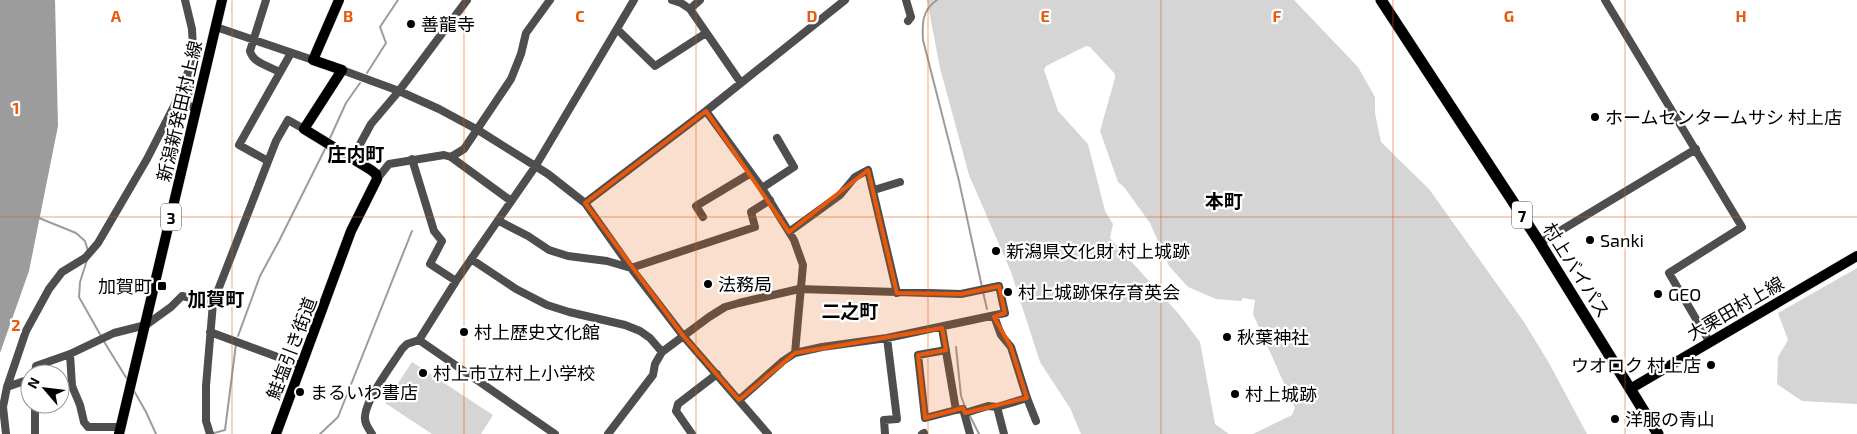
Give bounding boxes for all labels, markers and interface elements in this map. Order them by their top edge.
text: A [111,6,122,25]
text: B [343,6,353,25]
text: C [575,6,585,25]
text: D [807,6,818,25]
text: E [1040,6,1050,25]
text: F [1273,6,1282,25]
text: G [1504,6,1514,25]
text: H [1735,6,1747,25]
place label: 善龍寺 [421,13,475,35]
marker: 善龍寺 [405,18,417,30]
street label: 新潟新発田村上線 [152,38,206,184]
text: 1 [13,98,19,117]
place label: ホームセンタームサシ 村上店 [1605,106,1842,128]
marker: ホームセンタームサシ 村上店 [1589,111,1601,123]
district label: 庄内町 [327,142,385,165]
district label: 本町 [1205,189,1243,212]
road number: 7 [1512,202,1532,228]
road number: 3 [161,203,181,230]
street label: 村上バイパス [1539,219,1615,321]
place label: Sanki [1600,229,1644,251]
marker: Sanki [1584,234,1596,246]
place label: 新潟県文化財 村上城跡 [1006,240,1190,262]
marker: 新潟県文化財 村上城跡 [990,245,1002,257]
street label: 大栗田村上線 [1683,271,1787,345]
place label: 法務局 [718,273,772,295]
place label: 加賀町 [98,275,152,297]
marker: 法務局 [702,278,714,290]
marker: 加賀町 [156,280,168,292]
place label: 村上城跡保存育英会 [1018,281,1180,303]
place label: GEO [1668,283,1701,305]
marker: 村上城跡保存育英会 [1002,286,1014,298]
district label: 加賀町 [187,287,245,310]
marker: GEO [1652,288,1664,300]
street label: 鮭塩引き街道 [261,294,321,402]
district label: 二之町 [821,299,879,322]
text: 2 [11,315,21,334]
place label: 村上歴史文化館 [474,321,600,343]
marker: 村上歴史文化館 [458,326,470,338]
place label: 秋葉神社 [1237,326,1309,348]
marker: 秋葉神社 [1221,331,1233,343]
place label: ウオロク 村上店 [1571,354,1701,376]
marker: ウオロク 村上店 [1705,359,1717,371]
place label: 村上市立村上小学校 [433,362,595,384]
north arrow [20,364,70,414]
marker: 村上市立村上小学校 [417,367,429,379]
text: N [23,374,43,391]
place label: まるいわ書店 [310,381,418,403]
place label: 村上城跡 [1245,383,1317,405]
marker: まるいわ書店 [294,386,306,398]
marker: 村上城跡 [1229,388,1241,400]
place label: 洋服の青山 [1625,408,1715,430]
marker: 洋服の青山 [1609,413,1621,425]

